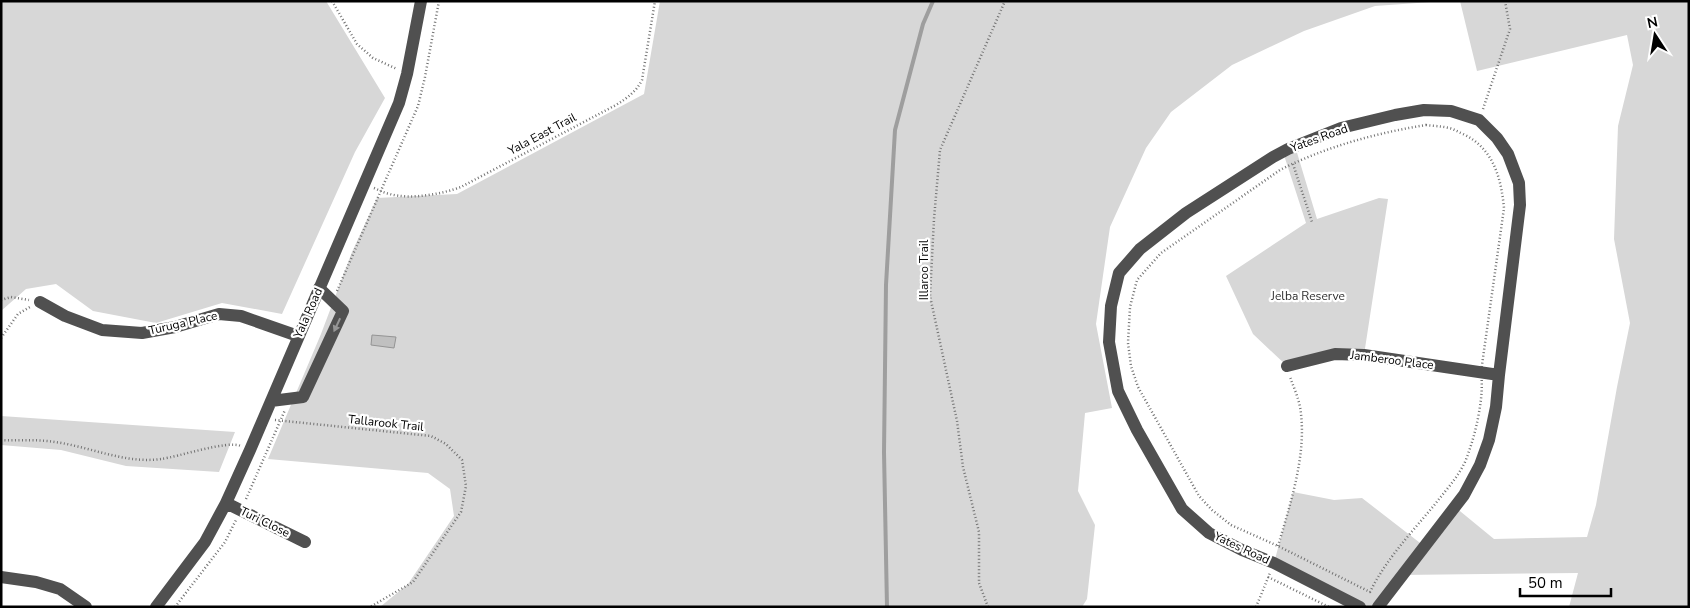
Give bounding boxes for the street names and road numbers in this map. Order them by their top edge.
street label: Yala East Trail [504,109,579,159]
street label: Yates Road [1287,120,1350,156]
street label: Illaroo Trail [916,239,932,300]
street label: Yala Road [289,285,326,342]
street label: Turuga Place [147,307,219,339]
street label: Jamberoo Place [1348,347,1435,373]
street label: Tallarook Trail [347,411,425,435]
street label: Turi Close [237,503,293,541]
street label: Yates Road [1211,528,1273,568]

